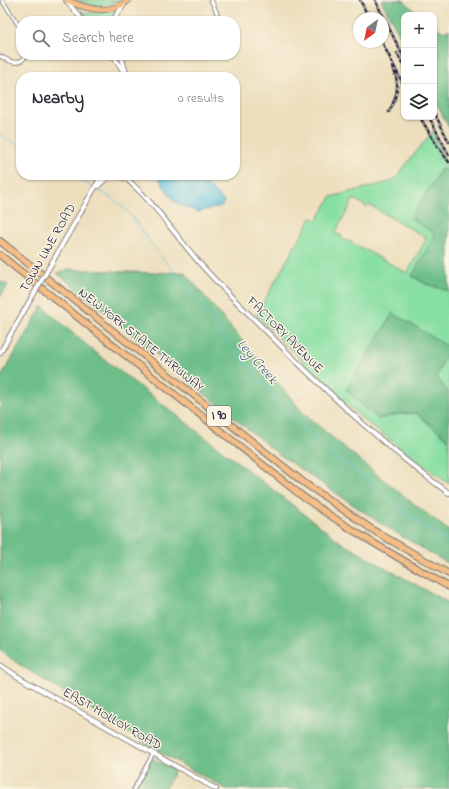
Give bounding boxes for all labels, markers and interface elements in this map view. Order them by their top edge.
north arrow [353,12,389,48]
map controls [401,12,437,120]
button: + [401,12,437,48]
search box [16,16,240,60]
icon: search [30,27,52,49]
text: Search here [62,27,134,49]
button: − [401,48,437,84]
button: layers [401,84,437,120]
text: Nearby [32,86,84,111]
text: 0 results [178,89,224,108]
street label: TOWN LINE ROAD [15,200,81,296]
street label: NEW YORK STATE THRUWAY [74,283,208,397]
street label: FACTORY AVENUE [241,291,328,378]
water label: Ley Creek [232,335,283,390]
road number: I 90 [207,406,231,426]
street label: EAST MOLLOY ROAD [59,683,165,755]

